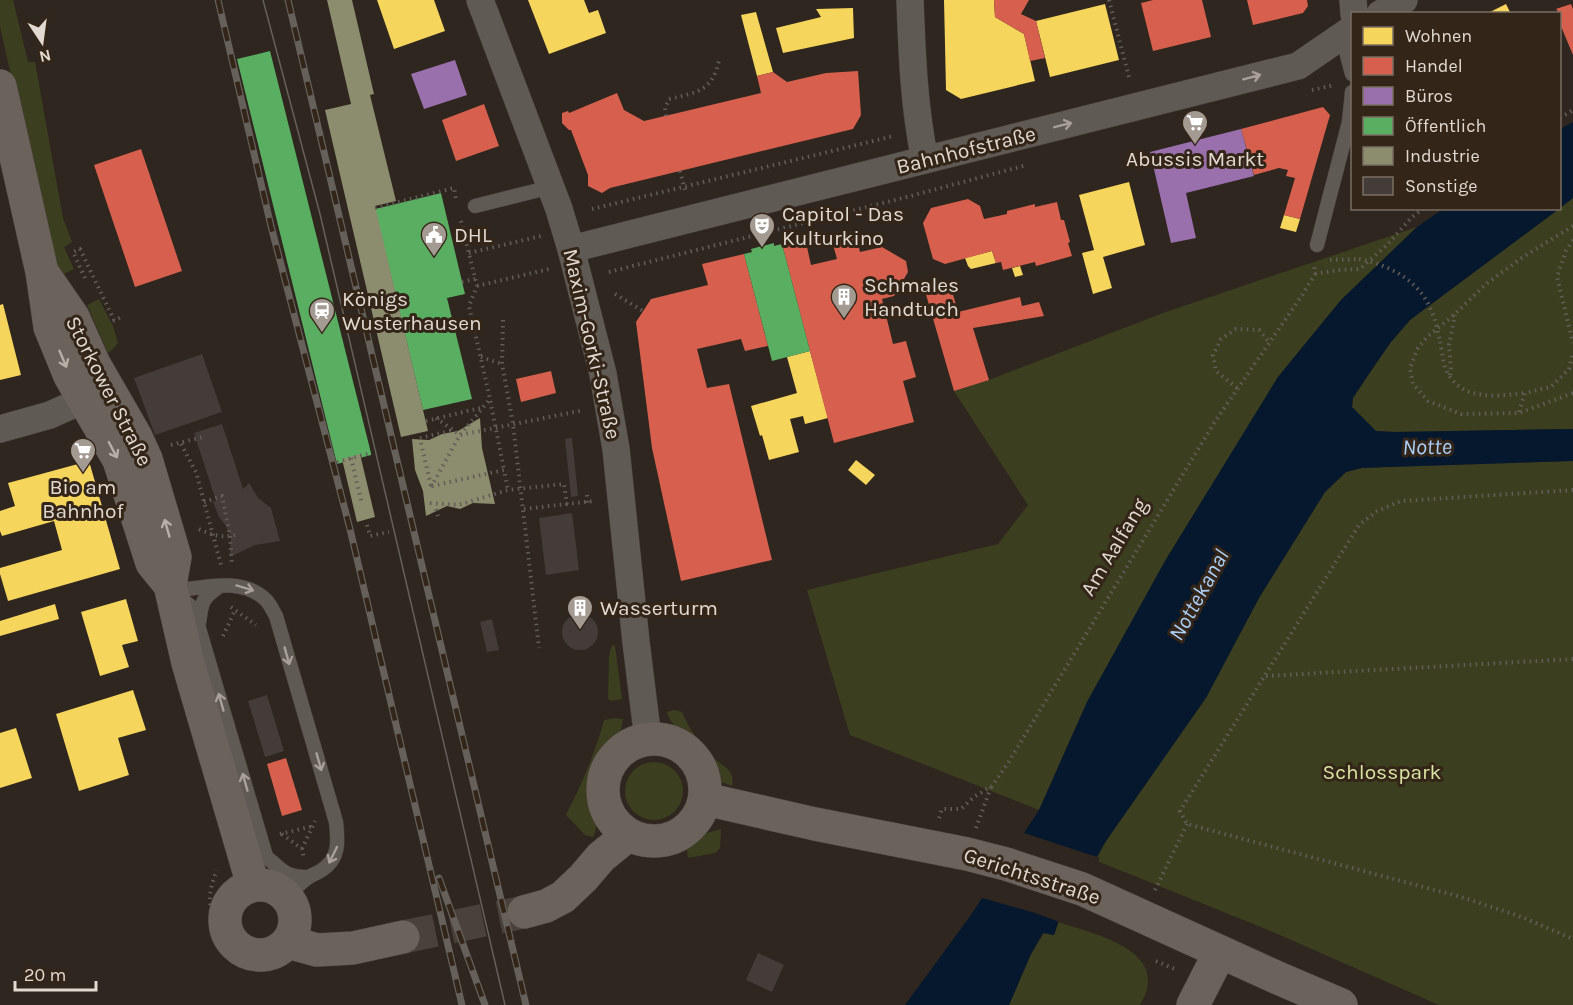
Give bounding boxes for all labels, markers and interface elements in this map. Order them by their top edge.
north arrow [12,12,72,72]
legend [1351,12,1561,210]
text: Wohnen [1405,25,1472,47]
text: N [38,46,53,67]
text: Handel [1405,55,1463,77]
one-way arrow [1243,71,1262,83]
text: Büros [1405,85,1453,107]
supermarket icon: Abussis Markt [1180,108,1210,146]
text: Öffentlich [1405,115,1486,137]
one-way arrow [1054,119,1073,130]
street label: Bahnhofstraße [894,121,1038,179]
text: Industrie [1405,145,1480,167]
place label: Abussis Markt [1126,147,1264,171]
text: Sonstige [1405,175,1478,197]
place label: Capitol - Das Kulturkino [782,202,904,250]
theatre icon: Capitol - Das Kulturkino [747,211,777,249]
public building icon: DHL [419,220,449,258]
place label: DHL [454,223,492,247]
street label: Maxim-Gorki-Straße [558,246,626,442]
place label: Schmales Handtuch [864,273,959,321]
building icon: Schmales Handtuch [829,282,859,320]
place label: Königs Wusterhausen [342,287,482,335]
station icon: Königs Wusterhausen [307,296,337,334]
street label: Storkower Straße [61,312,157,470]
one-way arrow [58,349,69,367]
water label: Notte [1402,434,1452,460]
supermarket icon: Bio am Bahnhof [68,436,98,474]
one-way arrow [108,440,119,458]
place label: Bio am Bahnhof [42,475,124,523]
street label: Am Aalfang [1076,494,1153,600]
one-way arrow [161,519,172,538]
water label: Nottekanal [1163,545,1235,645]
one-way arrow [235,583,254,594]
building icon: Wasserturm [565,593,595,631]
place label: Wasserturm [600,596,718,620]
one-way arrow [282,646,293,665]
one-way arrow [215,693,226,712]
one-way arrow [314,752,325,771]
park label: Schlosspark [1323,760,1442,784]
one-way arrow [239,773,250,792]
street label: Gerichtsstraße [961,843,1103,909]
one-way arrow [326,846,338,864]
scale bar [15,954,96,992]
text: 20 m [24,964,66,986]

